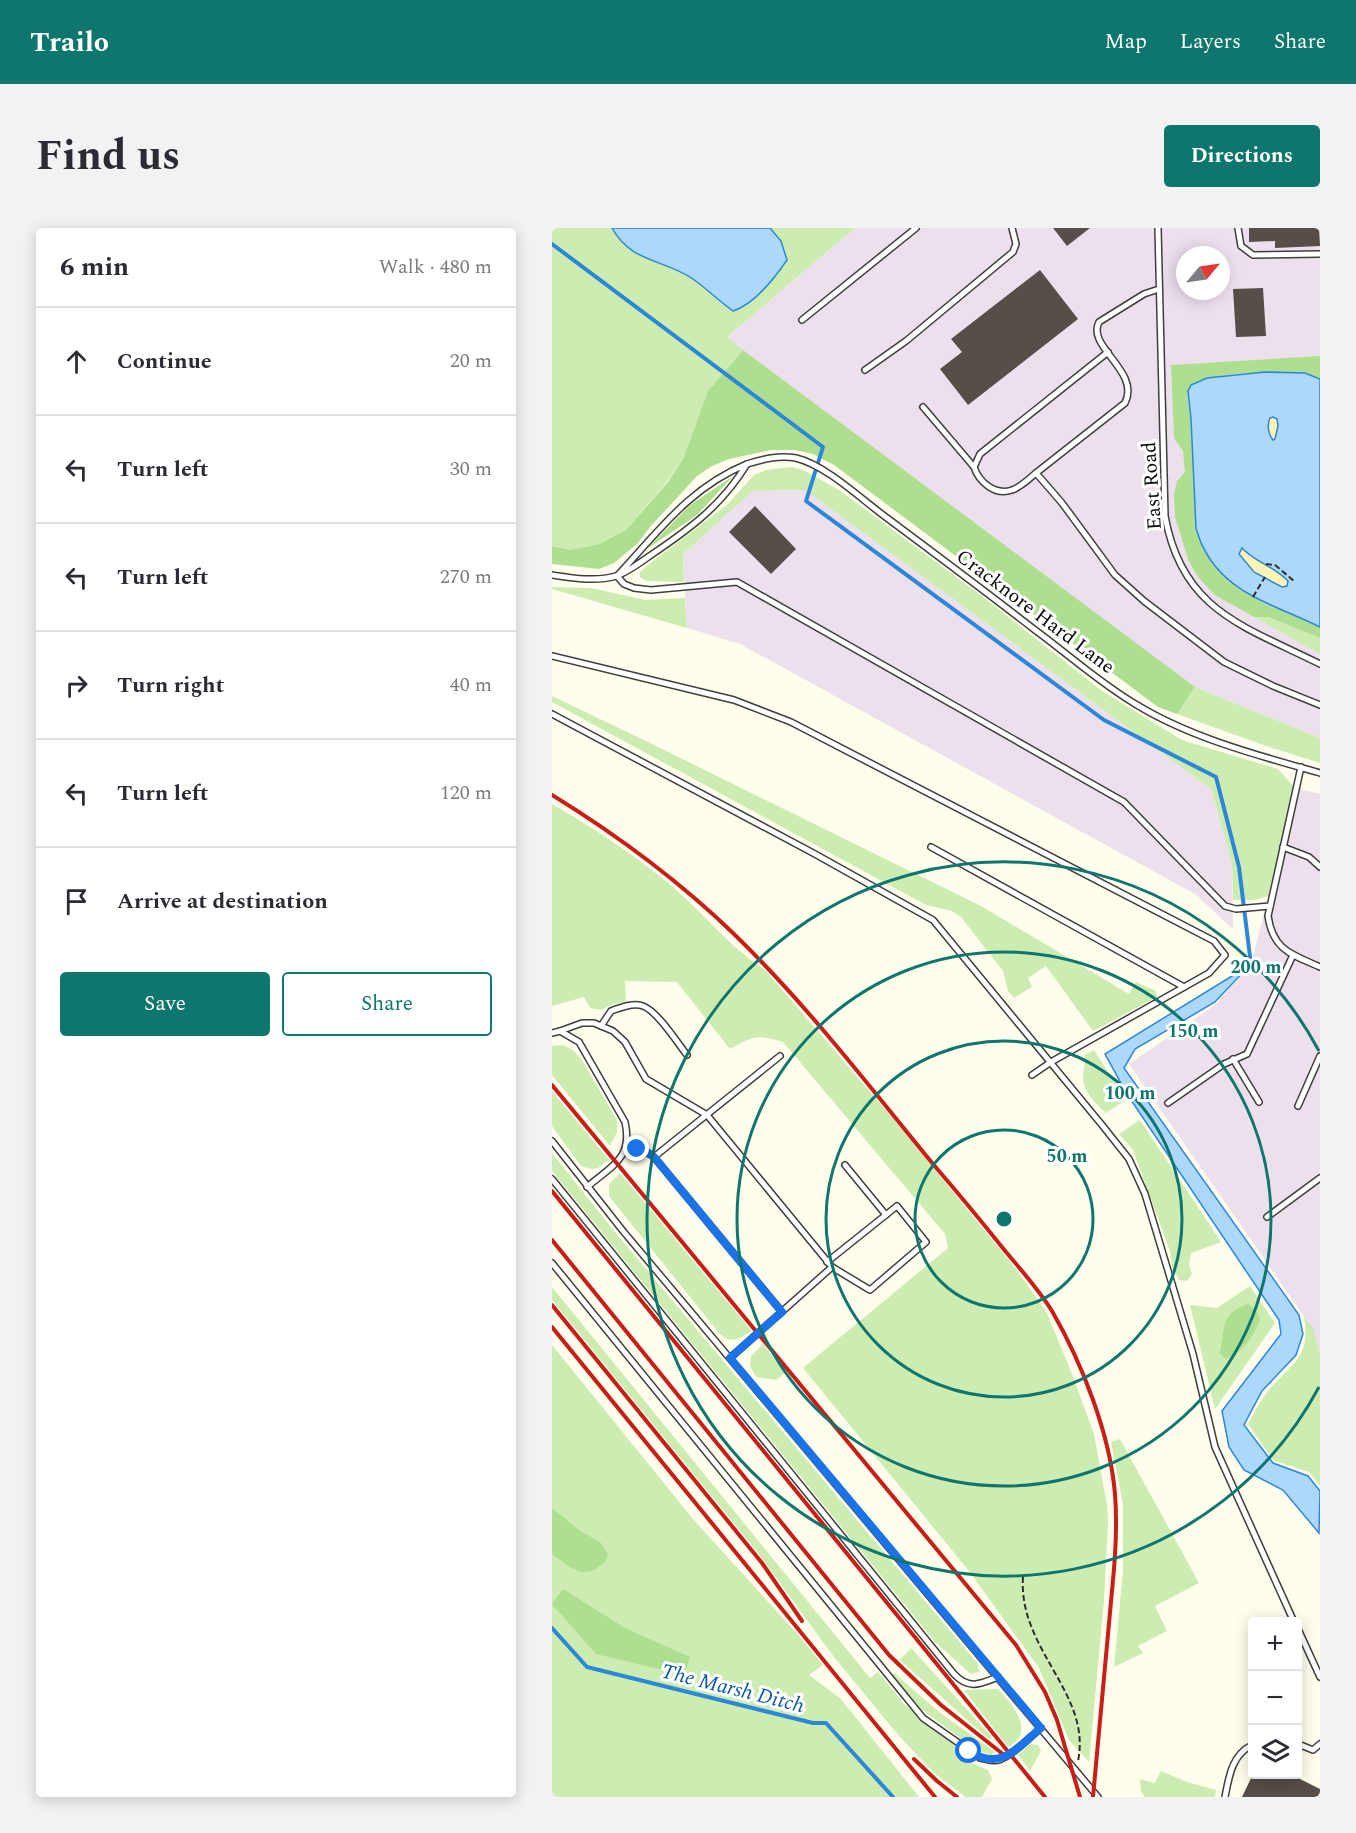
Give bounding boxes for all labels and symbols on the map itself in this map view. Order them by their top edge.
north arrow [1176,246,1230,300]
street label: East Road [1134,441,1170,531]
street label: Cracknore Hard Lane [950,542,1121,682]
text: 200 m [1230,954,1282,981]
text: 150 m [1167,1018,1219,1045]
text: 100 m [1104,1080,1156,1107]
route end [623,1135,649,1161]
text: 50 m [1047,1143,1087,1170]
centre of rings [994,1209,1014,1229]
water label: The Marsh Ditch [658,1656,808,1722]
route start [955,1737,981,1763]

